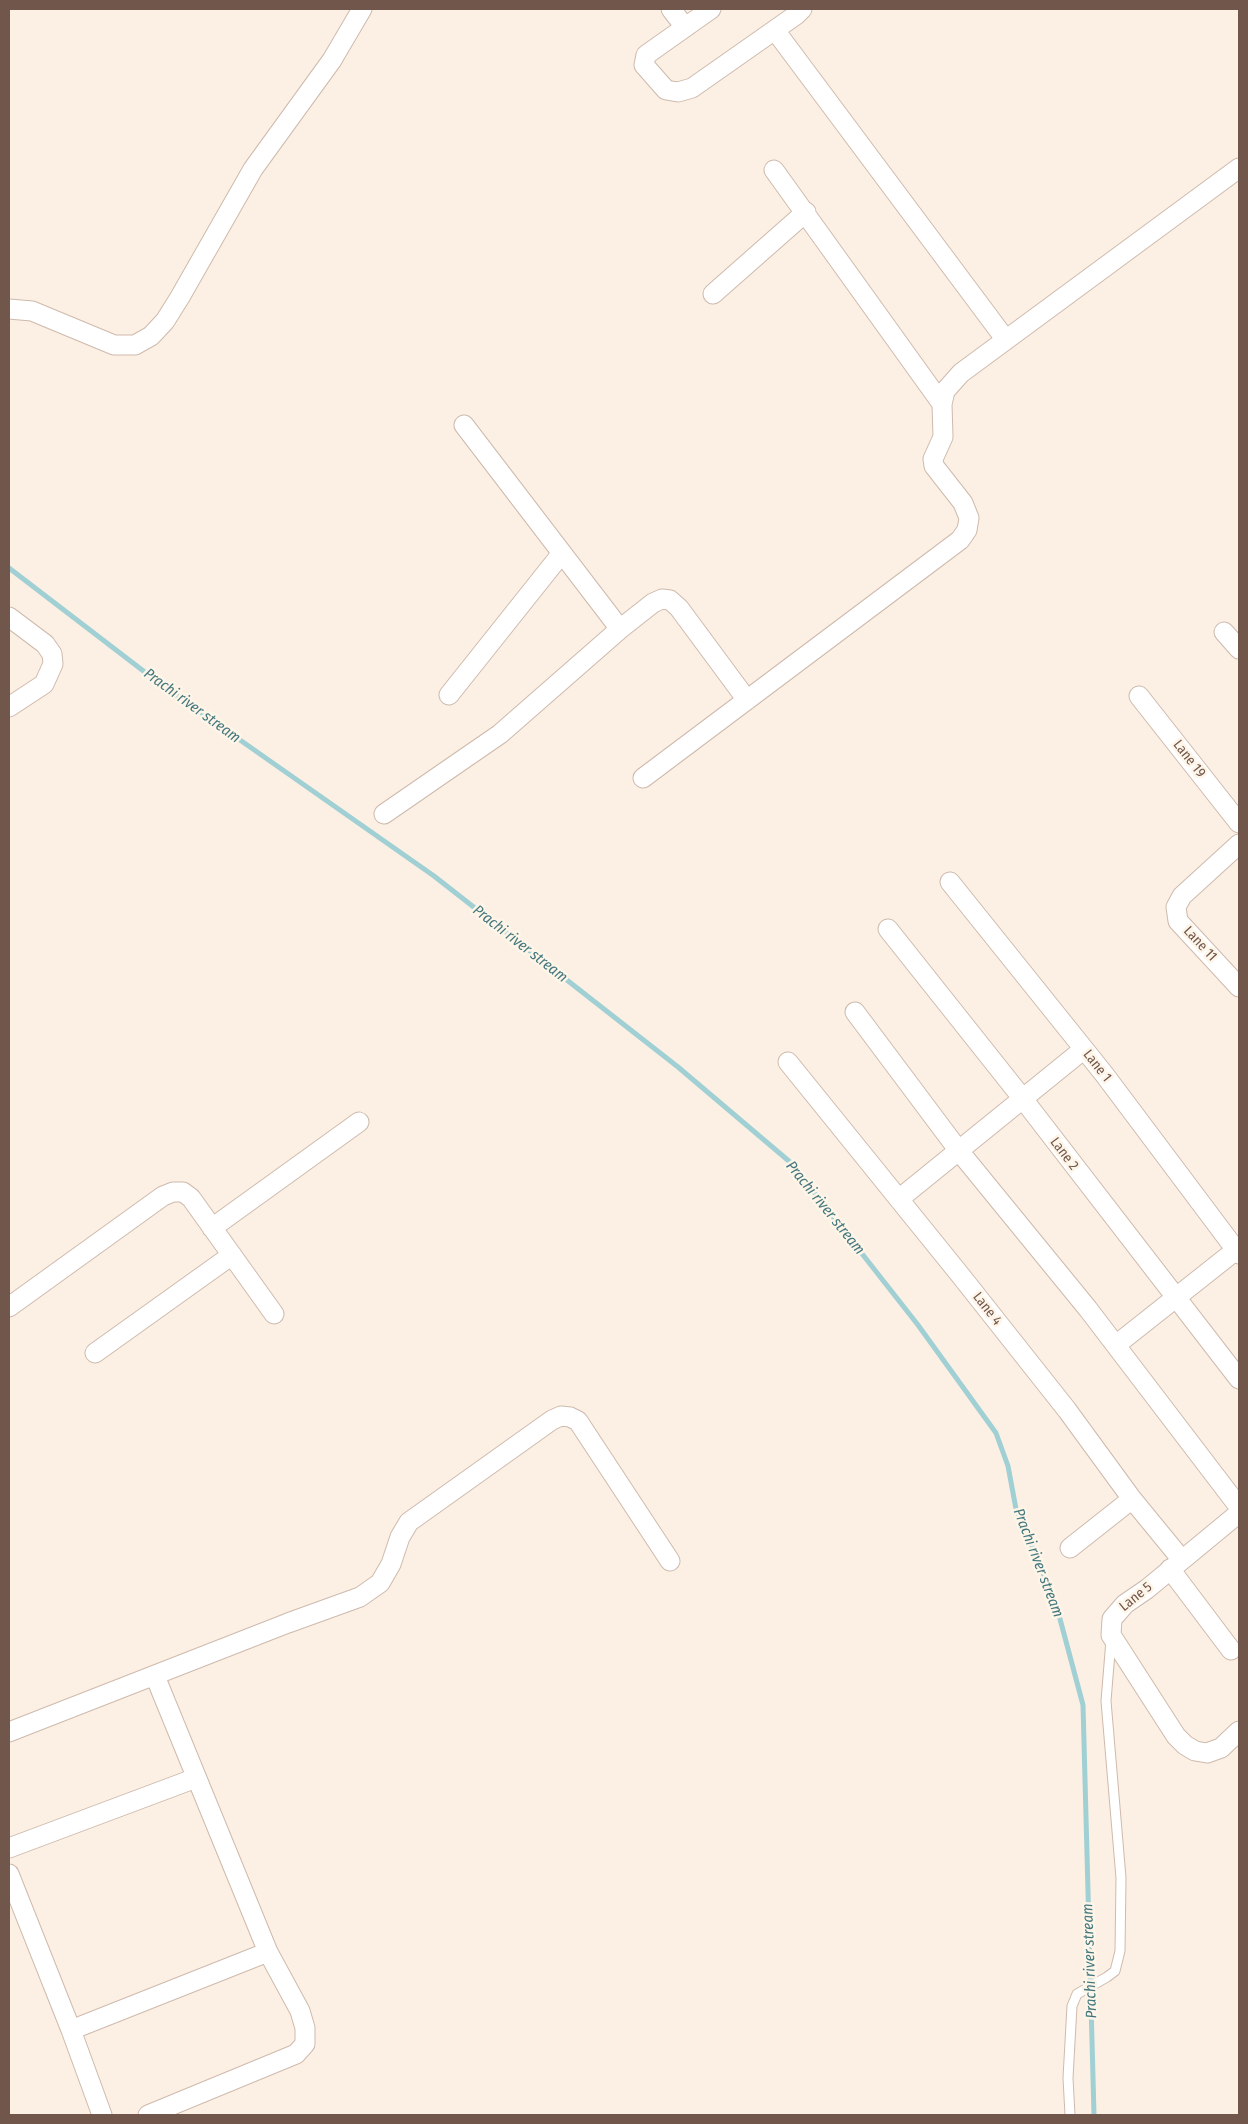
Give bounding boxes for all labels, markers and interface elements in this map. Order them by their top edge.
water label: Prachi river stream [140,665,244,747]
street label: Lane 19 [1169,737,1209,781]
water label: Prachi river stream [469,901,571,987]
street label: Lane 11 [1180,923,1220,965]
street label: Lane 1 [1079,1047,1115,1085]
street label: Lane 2 [1046,1134,1082,1174]
water label: Prachi river stream [782,1158,868,1258]
street label: Lane 4 [969,1289,1005,1329]
water label: Prachi river stream [1009,1506,1067,1620]
street label: Lane 5 [1116,1579,1156,1615]
water label: Prachi river stream [1079,1903,1101,2019]

